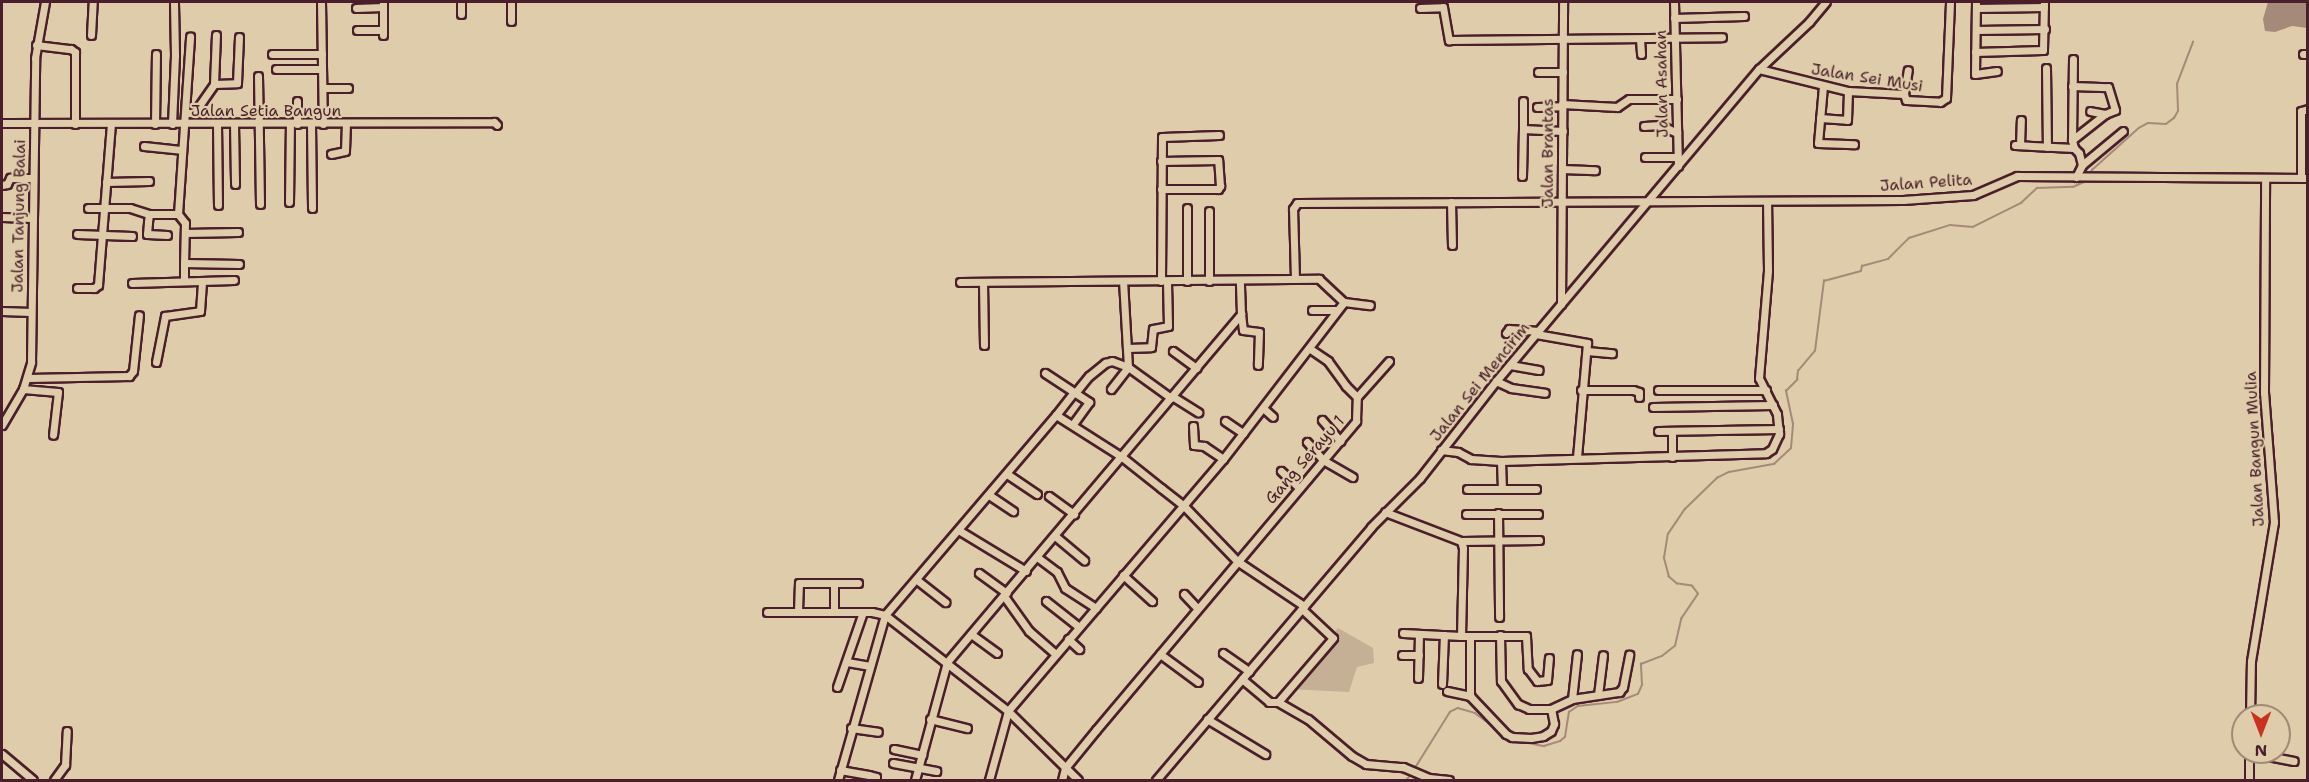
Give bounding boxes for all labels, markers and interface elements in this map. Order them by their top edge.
street label: Jalan Asahan [1651,30,1673,138]
street label: Jalan Sei Musi [1810,60,1924,96]
street label: Jalan Brantas [1538,98,1558,208]
street label: Jalan Setia Bangun [191,101,341,121]
street label: Jalan Tanjung Balai [8,139,30,293]
street label: Jalan Pelita [1879,170,1973,196]
street label: Jalan Sei Mencirim [1426,319,1534,445]
street label: Jalan Bangun Mulia [2241,371,2269,527]
street label: Gang Serayu 1 [1261,412,1349,508]
north arrow [2231,704,2291,764]
text: N [2255,740,2267,761]

